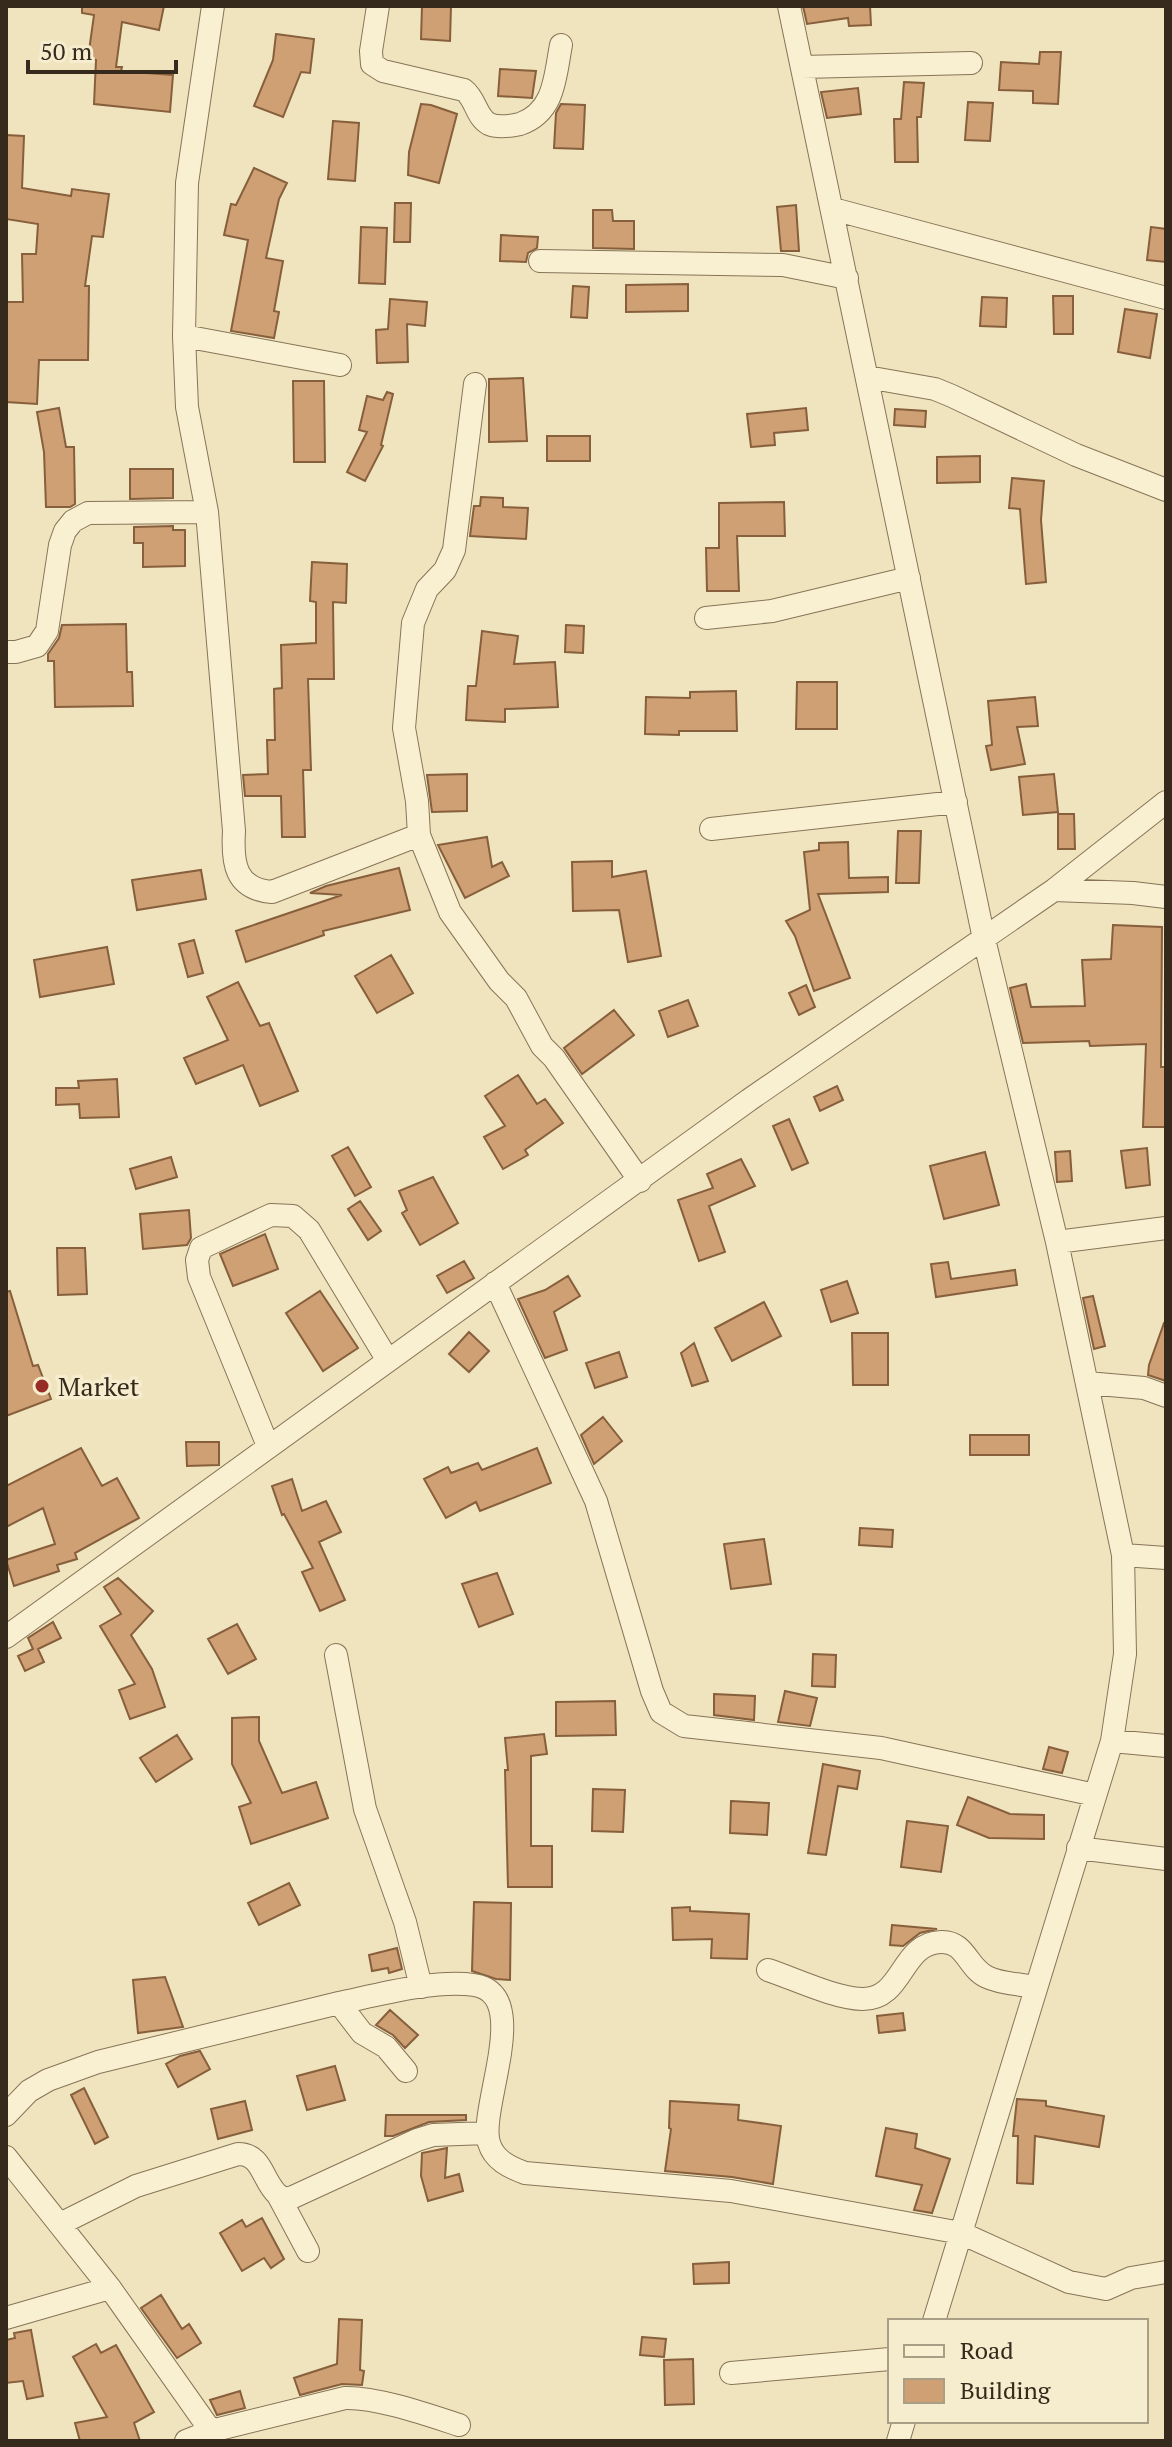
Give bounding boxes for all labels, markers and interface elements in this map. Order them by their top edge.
scale bar [28,24,176,74]
text: 50 m [40,35,92,67]
place label: Market [58,1369,140,1403]
marker: Market [33,1377,51,1395]
legend [888,2319,1148,2423]
text: Road [960,2334,1014,2366]
text: Building [960,2374,1051,2406]

